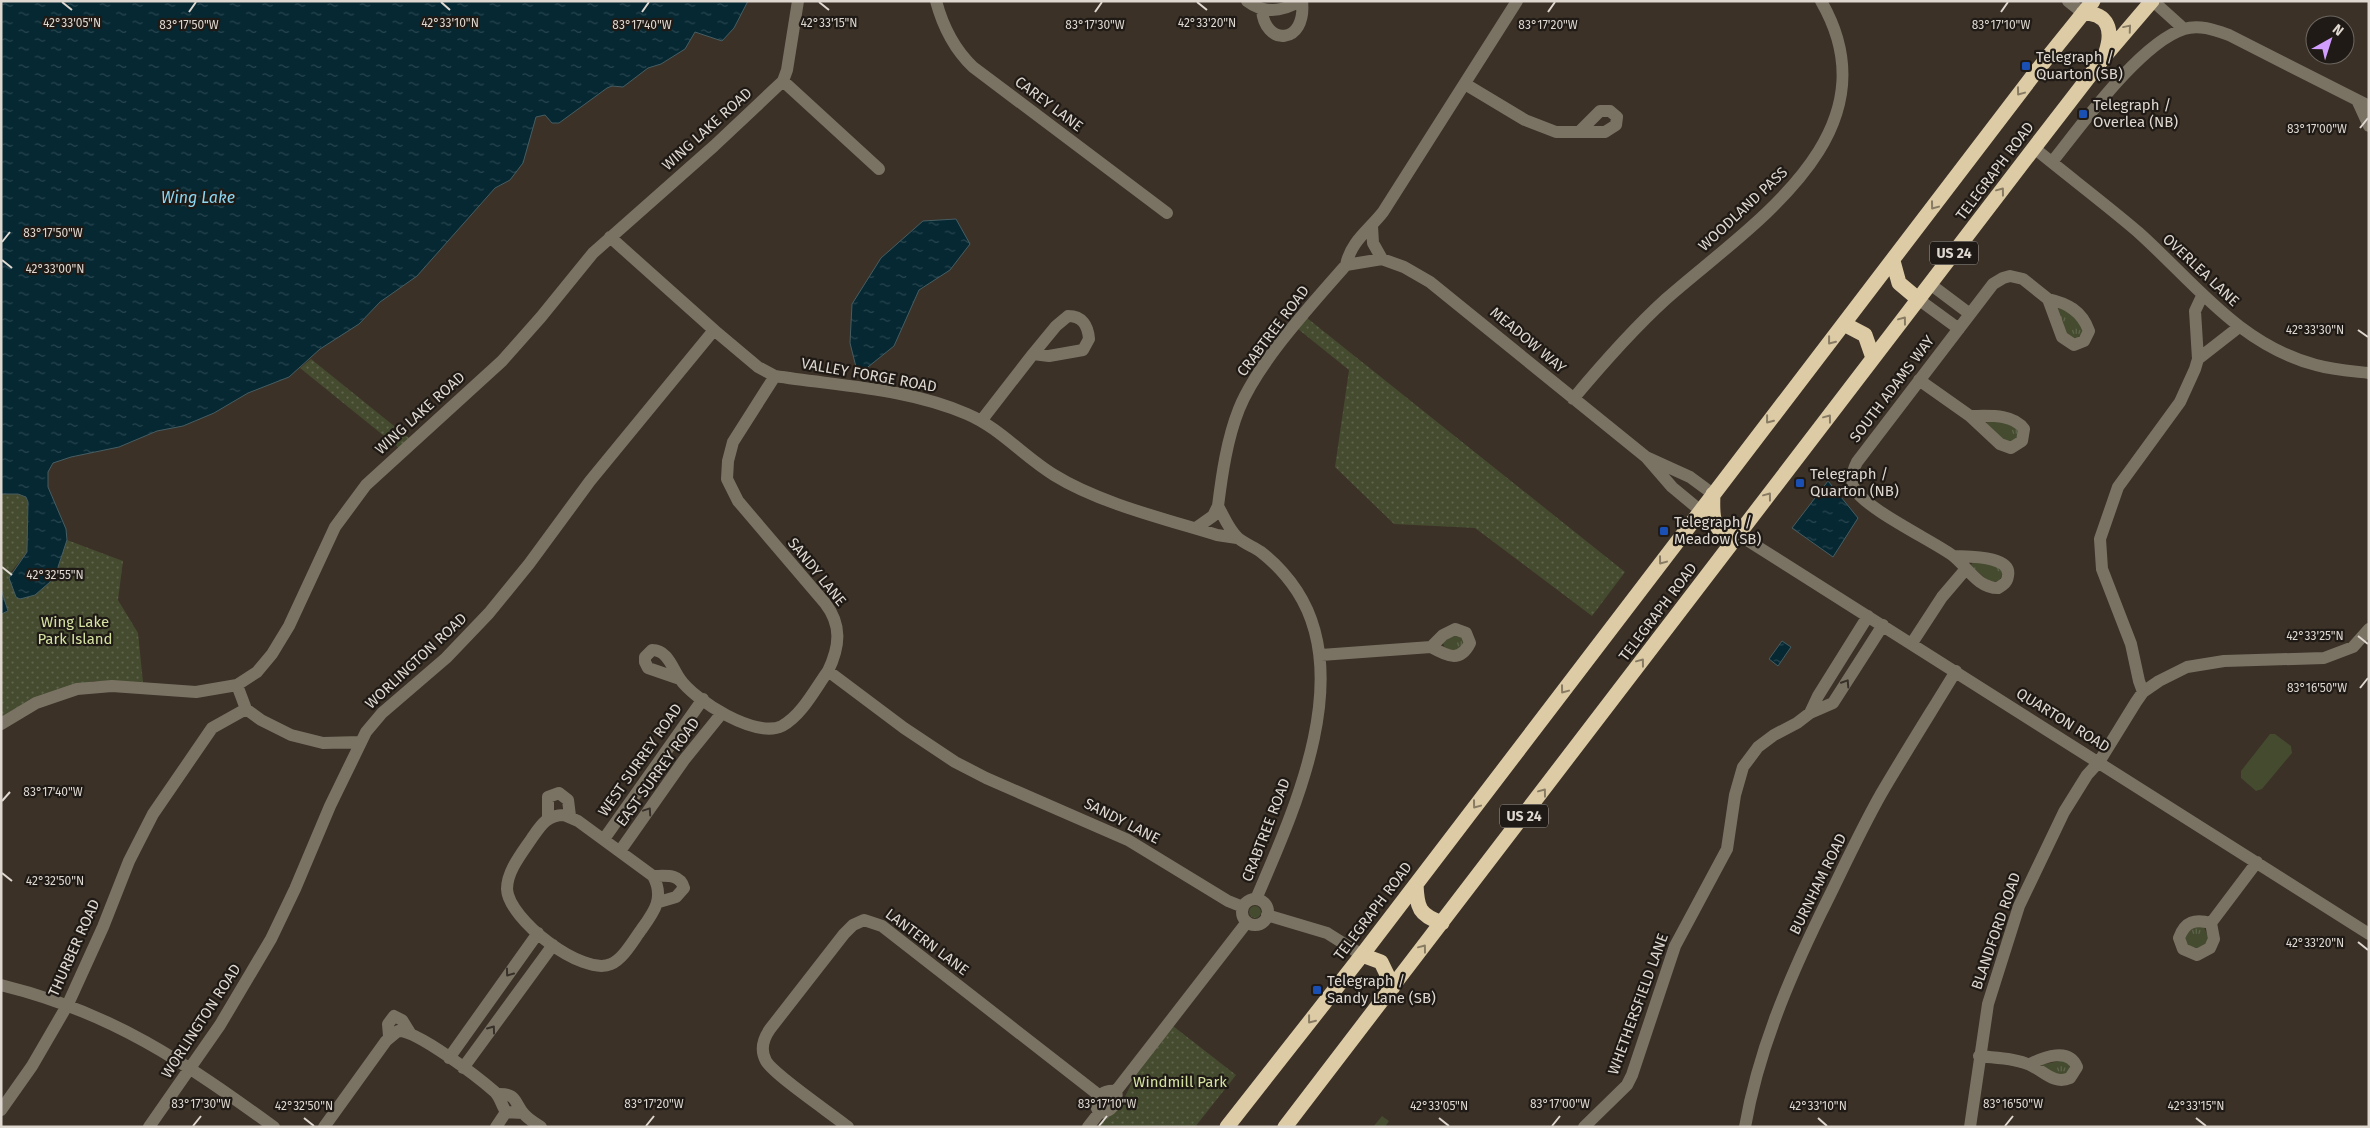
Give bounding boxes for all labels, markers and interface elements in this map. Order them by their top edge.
north arrow [2305,15,2355,65]
text: 42°33'05"N [43,16,101,30]
text: 42°33'10"N [421,16,479,30]
text: 42°33'15"N [801,16,857,30]
text: 42°33'20"N [1178,16,1236,30]
text: 83°17'50"W [159,18,219,32]
text: 83°17'40"W [612,18,672,32]
text: 83°17'30"W [1065,18,1125,32]
text: 83°17'20"W [1518,18,1578,32]
text: 83°17'10"W [1972,18,2030,32]
text: N [2329,21,2347,40]
one-way arrow [2123,25,2132,34]
place label: Telegraph / Quarton (SB) [2036,48,2123,83]
marker: Telegraph / Quarton (SB) [2020,60,2032,72]
street label: CAREY LANE [1011,73,1087,135]
street label: WING LAKE ROAD [658,84,756,174]
one-way arrow [2017,86,2026,96]
place label: Telegraph / Overlea (NB) [2093,96,2178,131]
marker: Telegraph / Overlea (NB) [2077,108,2089,120]
street label: TELEGRAPH ROAD [1952,118,2038,224]
text: 83°17'00"W [2287,122,2347,136]
street label: WOODLAND PASS [1695,163,1791,255]
one-way arrow [1996,187,2005,196]
water label: Wing Lake [161,188,235,207]
one-way arrow [1932,200,1940,209]
text: 83°17'50"W [23,226,83,240]
street label: OVERLEA LANE [2159,230,2243,310]
road number: US 24 [1930,242,1978,264]
text: 42°33'00"N [25,262,85,276]
street label: CRABTREE ROAD [1233,282,1313,380]
street label: MEADOW WAY [1487,303,1570,377]
one-way arrow [1897,316,1906,326]
text: 42°33'30"N [2286,323,2344,337]
street label: SOUTH ADAMS WAY [1846,331,1939,446]
one-way arrow [1828,335,1837,345]
street label: VALLEY FORGE ROAD [800,354,938,396]
street label: WING LAKE ROAD [371,368,469,458]
one-way arrow [1767,414,1775,423]
one-way arrow [1823,415,1831,424]
place label: Telegraph / Quarton (NB) [1810,465,1899,500]
marker: Telegraph / Quarton (NB) [1794,477,1806,489]
one-way arrow [1763,493,1771,502]
place label: Telegraph / Meadow (SB) [1674,513,1761,548]
marker: Telegraph / Meadow (SB) [1658,525,1670,537]
street label: SANDY LANE [784,534,850,610]
one-way arrow [1660,555,1668,564]
street label: TELEGRAPH ROAD [1615,559,1701,665]
text: 42°32'55"N [26,568,84,582]
street label: WORLINGTON ROAD [361,609,471,713]
park label: Wing Lake Park Island [37,613,113,648]
text: 42°33'25"N [2286,629,2344,643]
one-way arrow [1636,659,1645,668]
one-way arrow [1840,679,1849,688]
text: 83°16'50"W [2287,681,2347,695]
one-way arrow [1561,684,1570,694]
street label: QUARTON ROAD [2013,684,2113,756]
street label: WEST SURREY ROAD [594,700,686,820]
street label: EAST SURREY ROAD [612,714,704,830]
street label: CRABTREE ROAD [1238,776,1294,884]
text: 83°17'40"W [23,785,83,799]
one-way arrow [1537,789,1545,798]
street label: SANDY LANE [1081,794,1163,848]
one-way arrow [1473,799,1482,809]
road number: US 24 [1500,804,1548,828]
one-way arrow [642,807,651,817]
street label: BURNHAM ROAD [1786,831,1850,937]
street label: TELEGRAPH ROAD [1330,858,1416,964]
street label: BLANDFORD ROAD [1968,870,2024,992]
text: 42°32'50"N [26,874,84,888]
street label: THURBER ROAD [45,897,103,999]
street label: LANTERN LANE [882,905,972,979]
street label: WHETHERSFIELD LANE [1604,931,1672,1077]
text: 42°33'20"N [2286,936,2344,950]
one-way arrow [1417,945,1425,954]
street label: WORLINGTON ROAD [157,961,245,1081]
one-way arrow [506,967,515,977]
place label: Telegraph / Sandy Lane (SB) [1327,972,1436,1007]
marker: Telegraph / Sandy Lane (SB) [1311,984,1323,996]
one-way arrow [1309,1014,1317,1023]
one-way arrow [486,1025,495,1035]
park label: Windmill Park [1133,1073,1227,1091]
text: 83°17'30"W [171,1097,231,1111]
text: 83°17'20"W [624,1097,684,1111]
text: 83°17'10"W [1078,1097,1136,1111]
text: 83°17'00"W [1530,1097,1590,1111]
text: 83°16'50"W [1983,1097,2043,1111]
text: 42°32'50"N [275,1099,333,1113]
text: 42°33'05"N [1410,1099,1468,1113]
text: 42°33'10"N [1789,1099,1847,1113]
text: 42°33'15"N [2168,1099,2224,1113]

